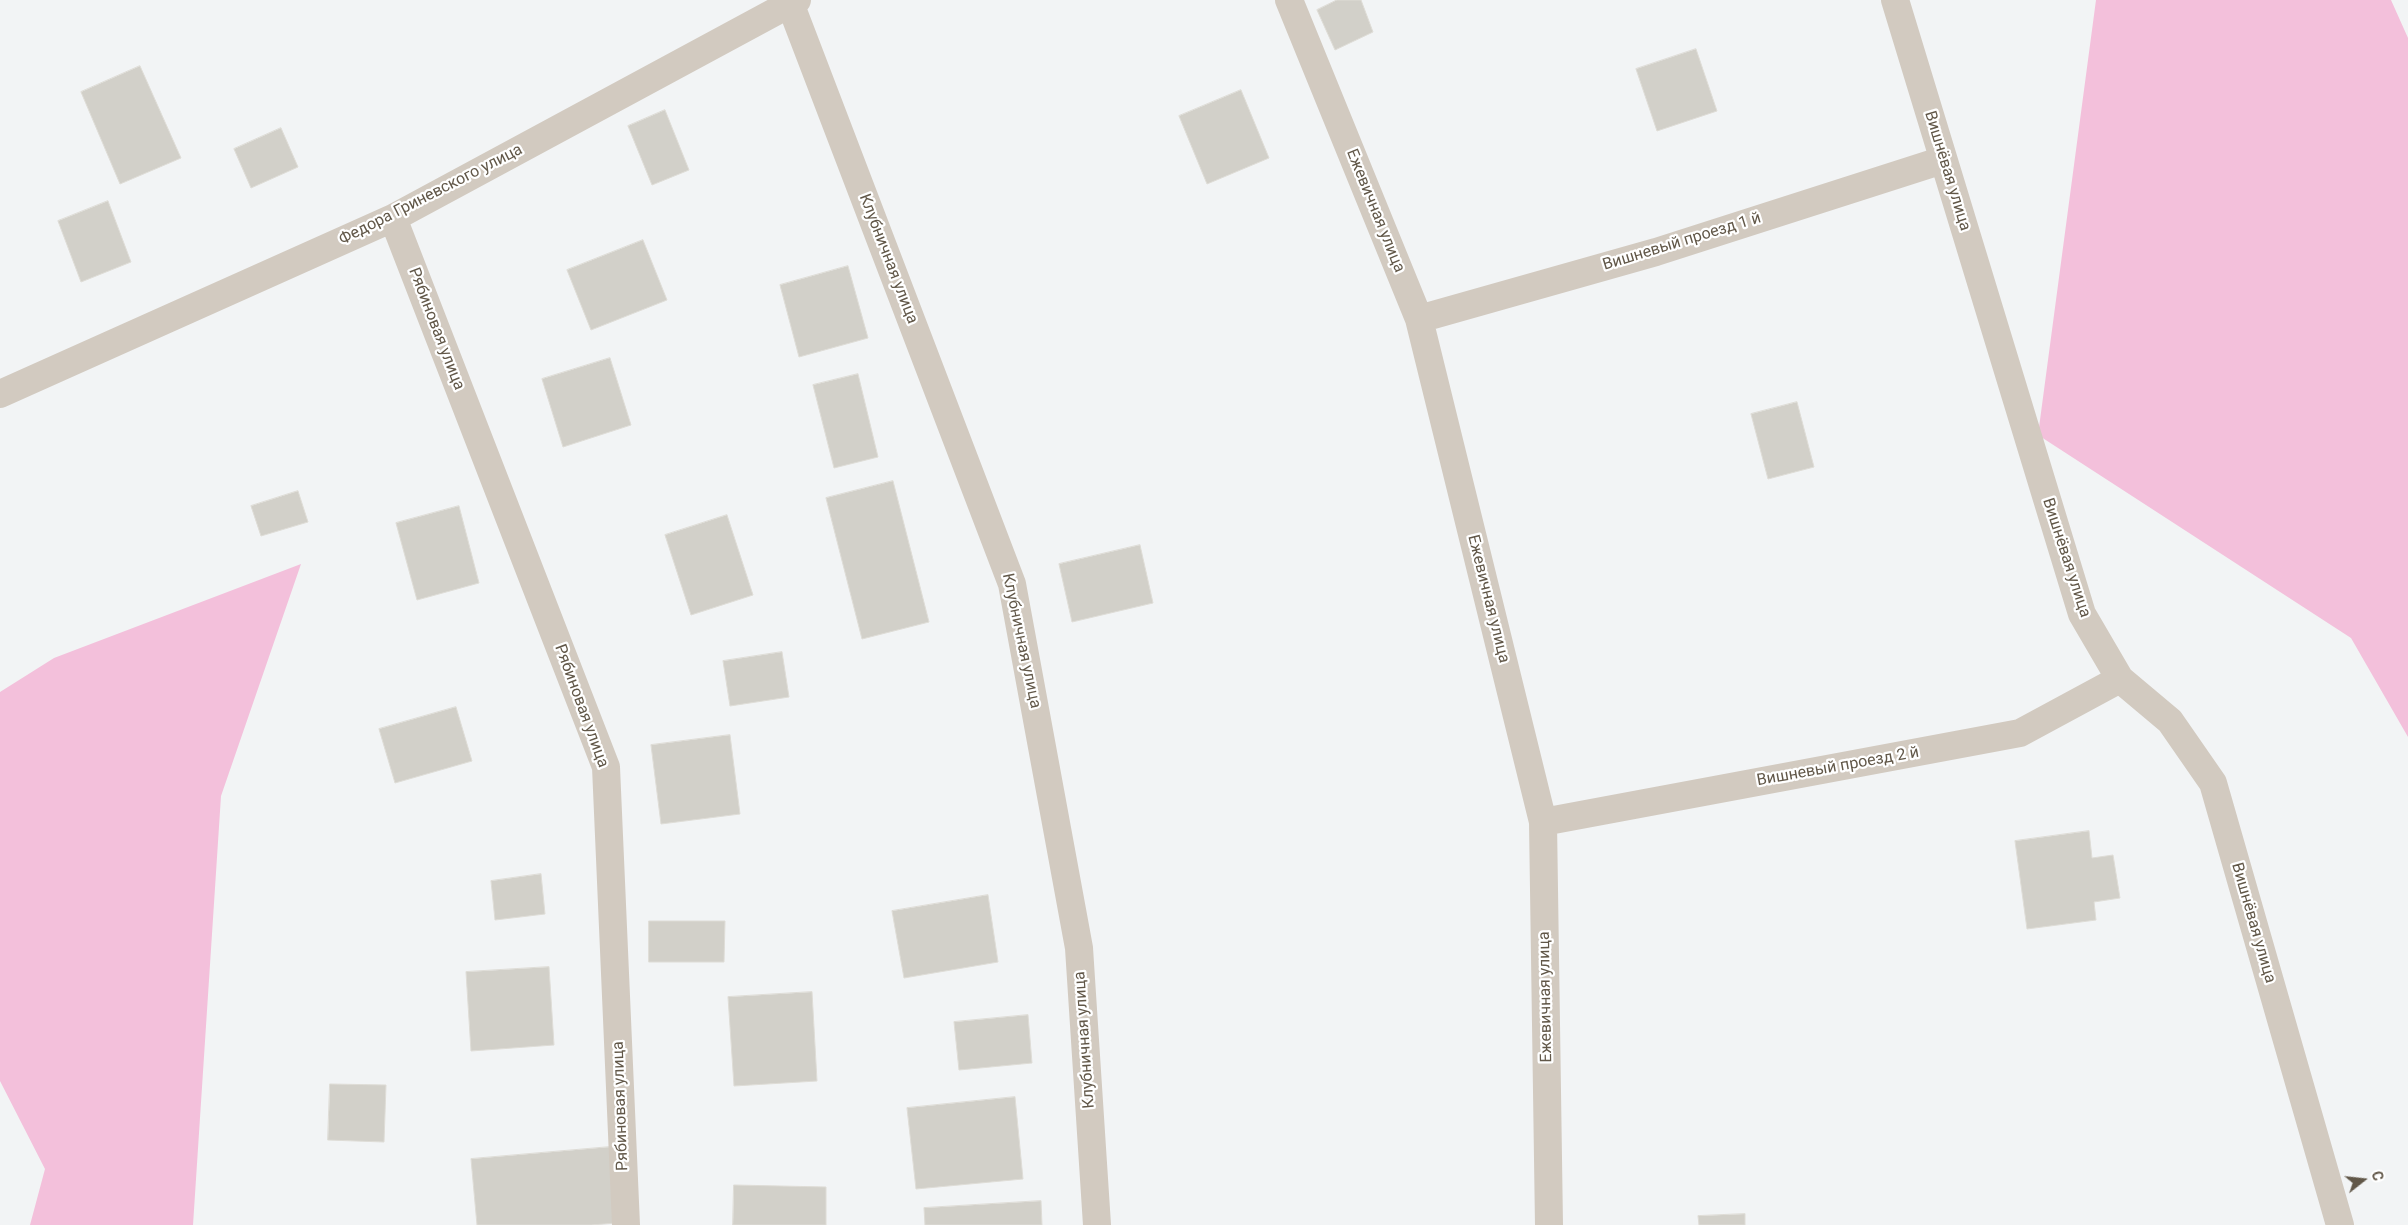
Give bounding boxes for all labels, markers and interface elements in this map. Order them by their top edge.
street label: Вишнёвая улица [1920,109,1974,233]
street label: Федора Гриневского улица [336,140,526,250]
street label: Ежевичная улица [1341,147,1409,275]
street label: Клубничная улица [854,191,922,327]
street label: Вишневый проезд 1 й [1601,209,1763,275]
street label: Рябиновая улица [404,265,468,393]
street label: Вишнёвая улица [2038,496,2094,620]
street label: Ежевичная улица [1463,533,1513,665]
street label: Клубничная улица [997,572,1045,710]
street label: Рябиновая улица [550,642,612,770]
street label: Вишневый проезд 2 й [1755,743,1921,791]
street label: Вишнёвая улица [2227,861,2279,985]
street label: Ежевичная улица [1535,931,1557,1063]
street label: Клубничная улица [1071,971,1099,1109]
street label: Рябиновая улица [609,1041,633,1171]
north arrow [2338,1155,2388,1205]
text: С [2368,1169,2386,1182]

